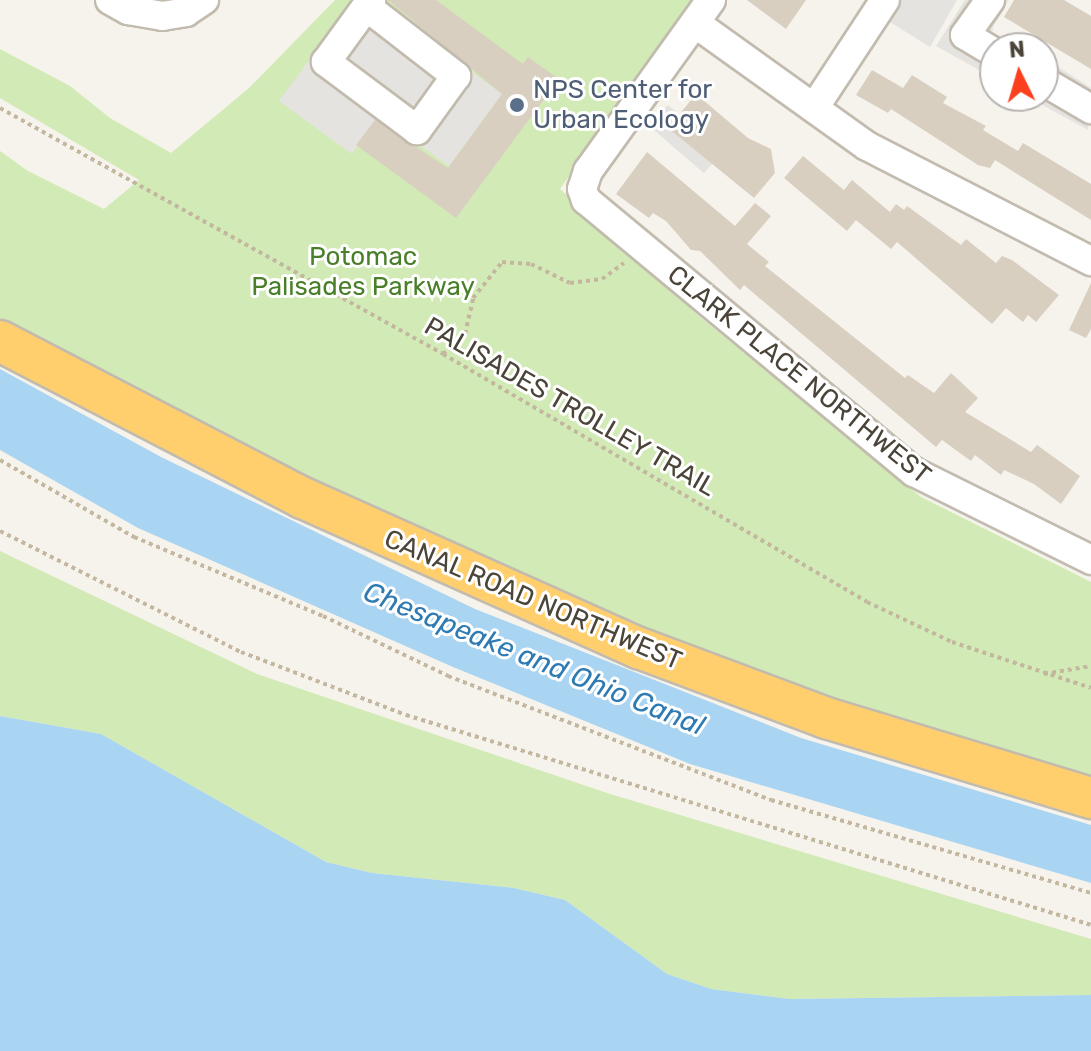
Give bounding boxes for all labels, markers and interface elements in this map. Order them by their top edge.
north arrow [979,32,1059,112]
text: N [1008,35,1026,64]
place label: NPS Center for Urban Ecology [533,74,713,136]
marker: NPS Center for Urban Ecology [508,96,526,114]
park label: Potomac Palisades Parkway [251,241,475,302]
street label: CLARK PLACE NORTHWEST [661,259,937,491]
street label: PALISADES TROLLEY TRAIL [418,310,722,504]
street label: CANAL ROAD NORTHWEST [379,523,687,677]
water label: Chesapeake and Ohio Canal [358,575,710,743]

